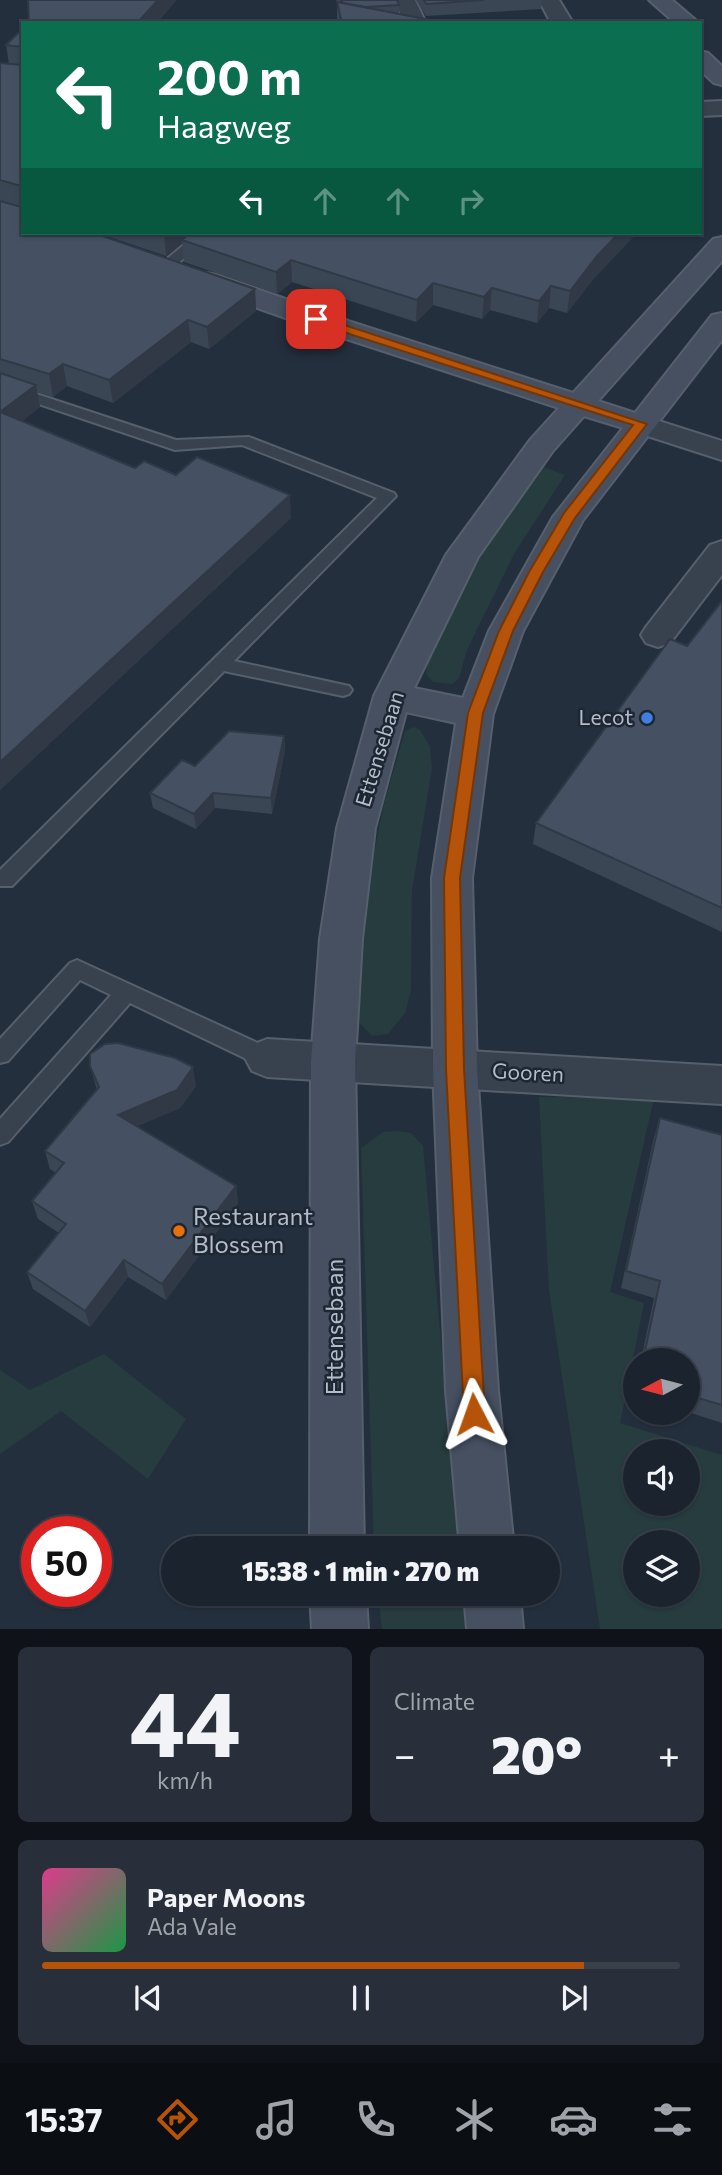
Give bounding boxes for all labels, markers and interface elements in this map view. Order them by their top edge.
text: 200 m [157,45,302,105]
icon: left [42,49,133,140]
text: Haagweg [157,105,291,145]
icon: left [233,182,271,220]
icon: ahead [306,182,344,220]
icon: ahead [379,182,417,220]
icon: right [452,182,490,220]
pin [286,289,346,349]
icon: arrive [297,300,335,338]
street label: Ettensebaan [349,688,408,809]
place label: Lecot [579,704,633,729]
marker: Lecot [639,710,655,726]
street label: Gooren [492,1057,565,1086]
place label: Restaurant Blossem [193,1201,313,1258]
marker: Restaurant Blossem [171,1223,187,1239]
street label: Ettensebaan [319,1259,348,1395]
north arrow [623,1348,700,1424]
map controls [623,1348,700,1607]
position arrow [437,1377,511,1451]
button: sound [623,1439,700,1516]
speed limit sign: 50 [21,1516,112,1607]
button: layers [623,1530,700,1607]
text: 15:38 · 1 min · 270 m [242,1555,479,1586]
text: 44 [129,1664,241,1776]
text: Climate [394,1687,475,1715]
text: 20° [491,1721,582,1785]
text: − [394,1730,416,1777]
text: + [658,1730,680,1777]
text: km/h [157,1766,213,1794]
text: Paper Moons [147,1881,305,1912]
text: Ada Vale [147,1912,237,1940]
icon: previous [129,1979,167,2017]
icon: pause [342,1979,380,2017]
icon: next [555,1979,593,2017]
icon: directions [153,2095,202,2144]
icon: music [252,2095,301,2144]
icon: phone [351,2095,400,2144]
icon: climate [450,2095,499,2144]
icon: car [549,2095,598,2144]
icon: filters [648,2095,697,2144]
text: 15:37 [25,2099,103,2139]

